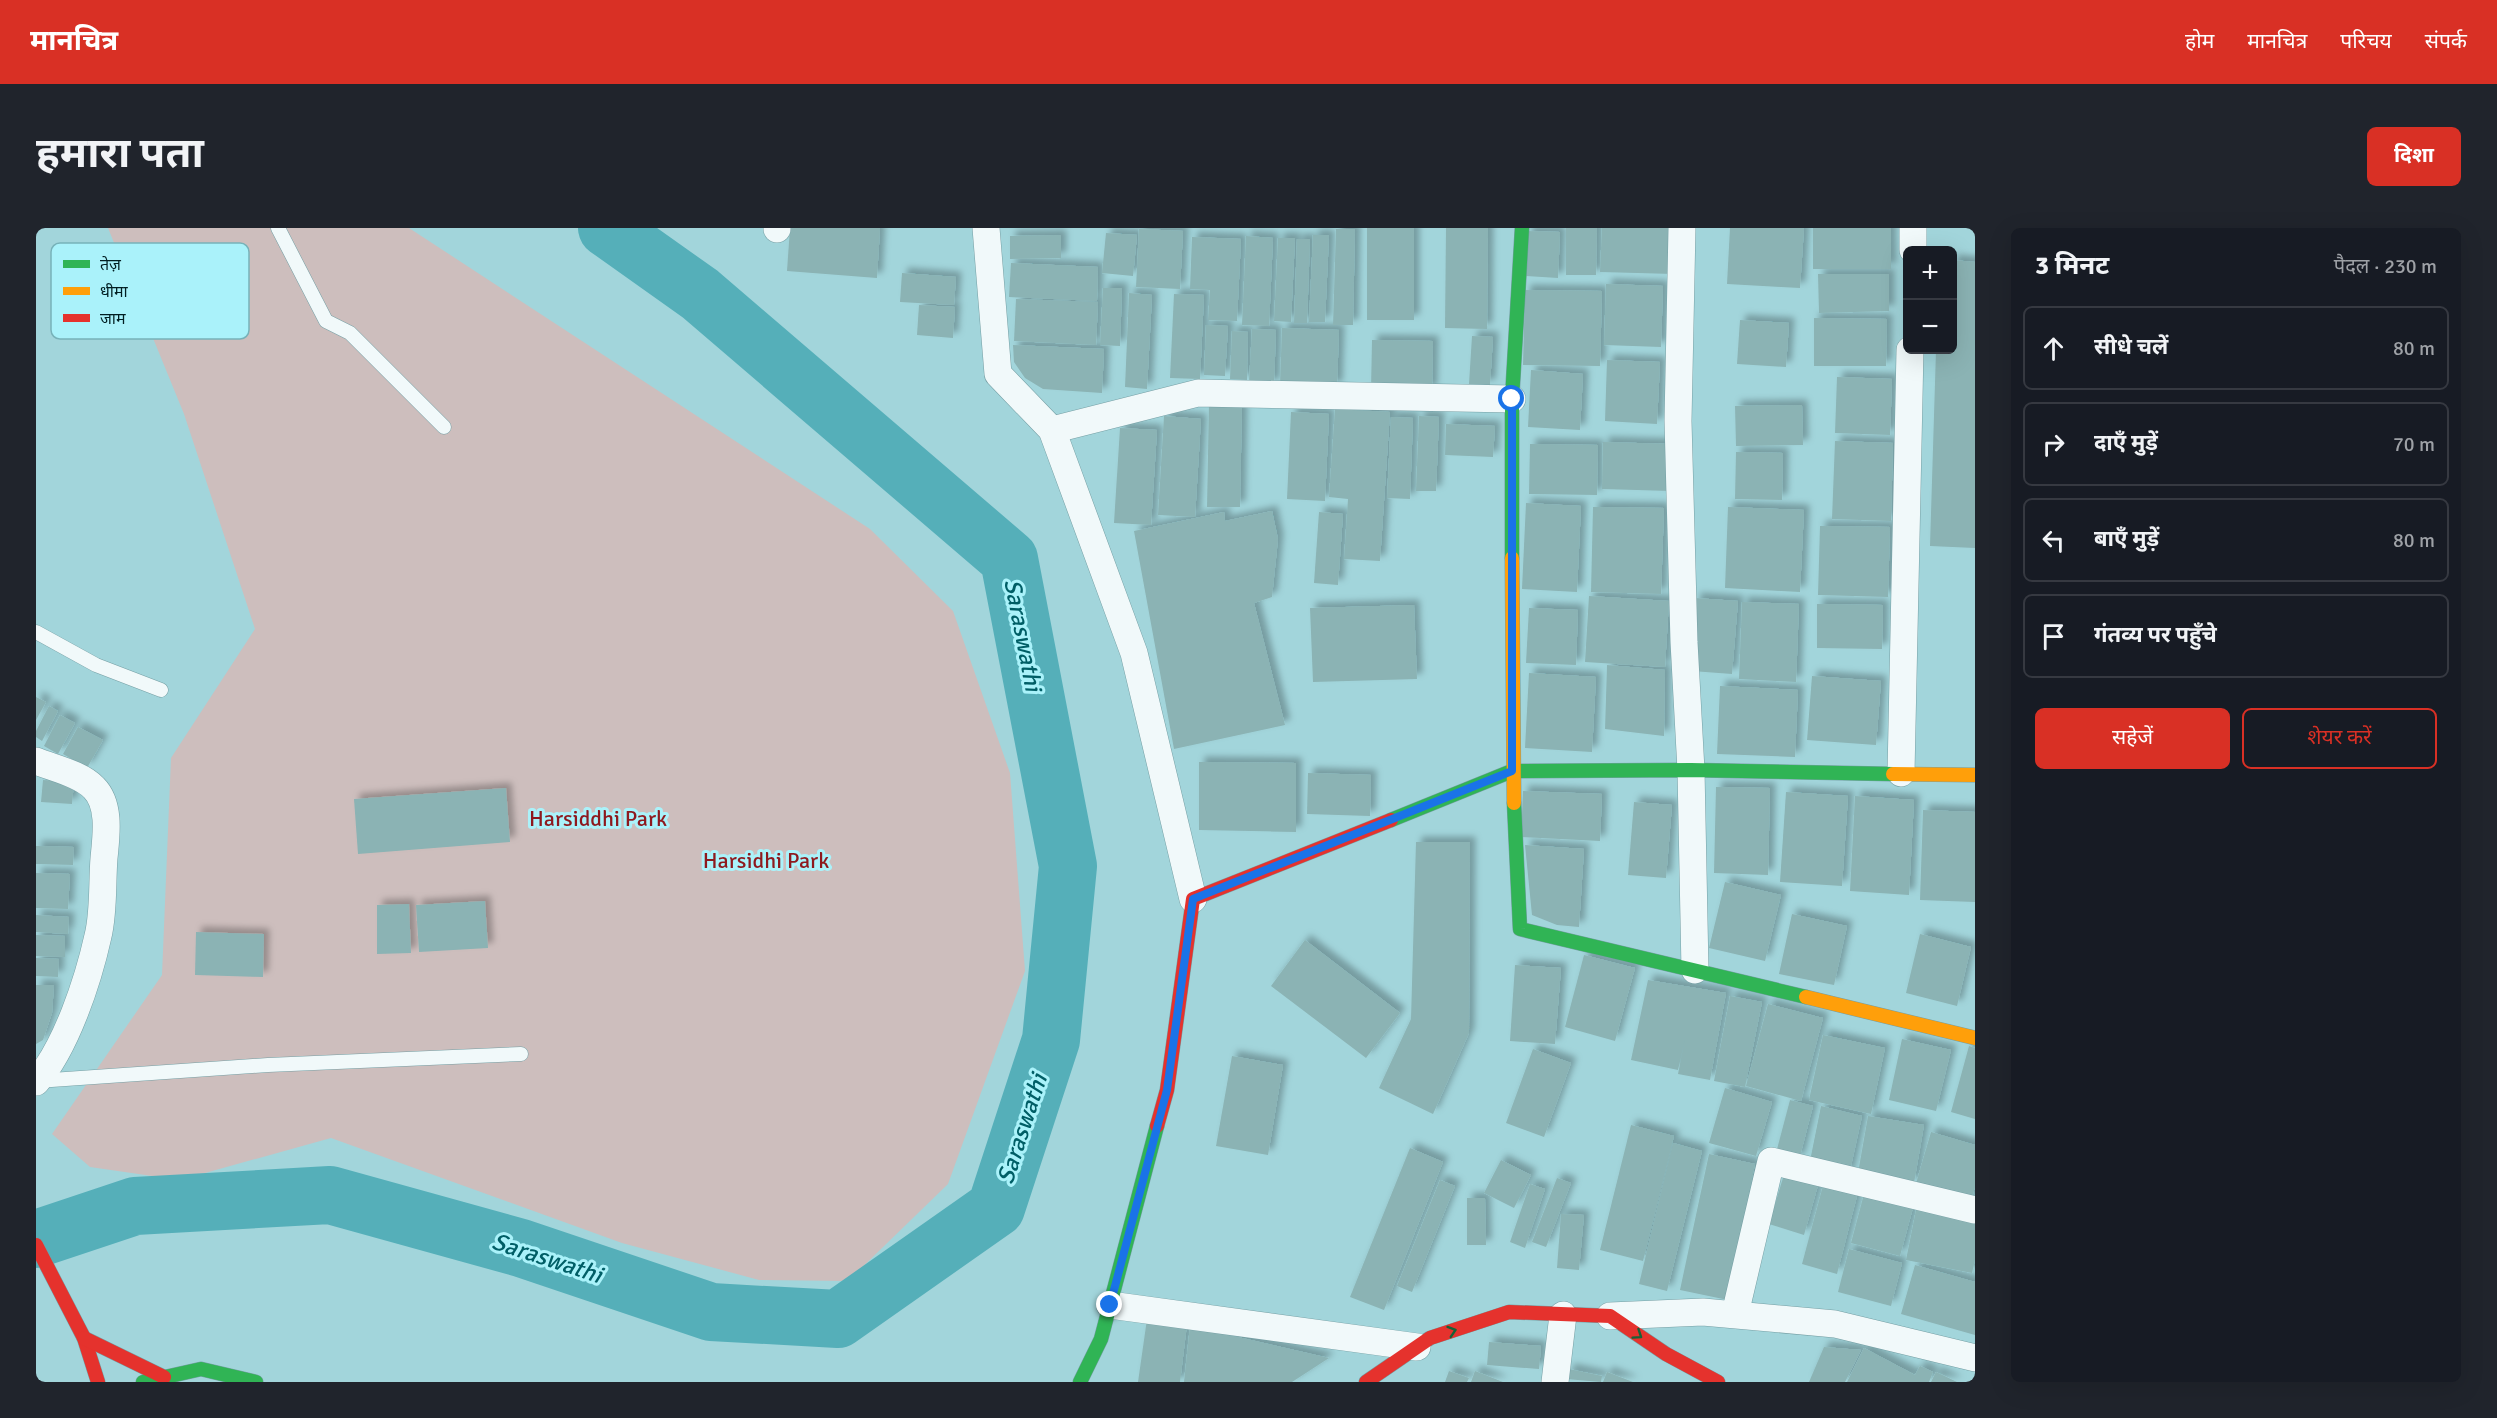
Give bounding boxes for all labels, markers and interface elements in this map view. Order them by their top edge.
text: मानचित्र [30,24,118,58]
text: होम [2185,28,2214,54]
text: मानचित्र [2247,28,2307,54]
text: परिचय [2340,28,2392,54]
text: संपर्क [2425,28,2467,54]
button: दिशा [2367,127,2461,186]
text: हमारा पता [36,128,204,179]
legend [51,243,249,339]
map controls [1903,246,1957,354]
button: + [1903,246,1957,300]
text: 3 मिनट [2035,250,2109,282]
text: पैदल · 230 m [2334,254,2437,279]
text: तेज़ [100,255,122,275]
text: धीमा [100,282,129,302]
button: − [1903,300,1957,354]
text: जाम [100,309,126,329]
icon: ahead [2037,332,2070,365]
text: सीधे चलें [2094,333,2168,360]
text: 80 m [2393,336,2435,361]
route start [1498,385,1524,411]
icon: right [2037,428,2070,461]
text: दाएँ मुड़ें [2094,429,2158,456]
text: 70 m [2393,432,2435,457]
icon: left [2037,524,2070,557]
text: बाएँ मुड़ें [2094,525,2159,552]
text: 80 m [2393,528,2435,553]
water label: Saraswathi [997,576,1049,696]
icon: arrive [2037,620,2070,653]
text: गंतव्य पर पहुँचे [2094,621,2217,648]
button: सहेजें [2035,708,2230,769]
button: शेयर करें [2242,708,2437,769]
park label: Harsiddhi Park [529,805,667,832]
park label: Harsidhi Park [703,847,829,874]
water label: Saraswathi [990,1068,1055,1188]
water label: Saraswathi [488,1226,608,1291]
route end [1096,1291,1122,1317]
one-way arrow [1446,1326,1457,1338]
one-way arrow [1632,1328,1643,1339]

